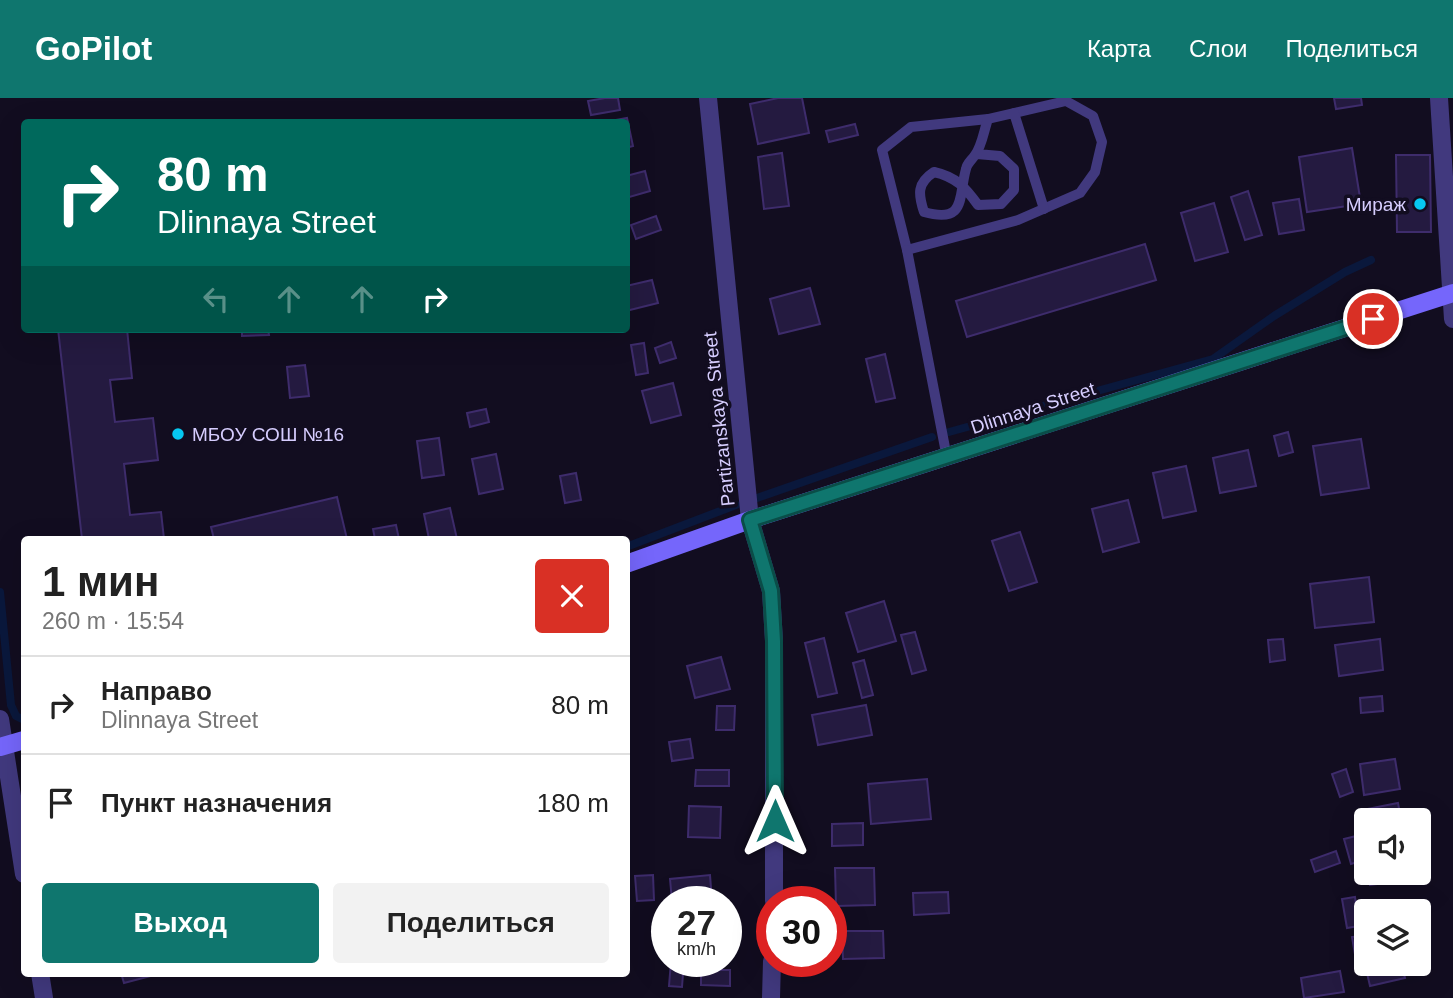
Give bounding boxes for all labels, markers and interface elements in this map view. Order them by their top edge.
text: GoPilot [35,30,152,67]
text: Карта [1087,35,1151,62]
text: Слои [1189,35,1247,62]
text: Поделиться [1285,35,1418,62]
icon: right [42,147,133,238]
text: 80 m [157,147,269,201]
place label: Мираж [1346,194,1406,215]
marker: Мираж [1412,196,1428,212]
text: Dlinnaya Street [157,204,376,240]
icon: left [197,280,235,318]
icon: ahead [270,280,308,318]
icon: ahead [343,280,381,318]
icon: right [416,280,454,318]
pin [1343,289,1403,349]
icon: arrive [1354,300,1392,338]
street label: Partizanskaya Street [699,330,739,507]
street label: Dlinnaya Street [968,378,1099,438]
place label: МБОУ СОШ №16 [192,424,344,445]
marker: МБОУ СОШ №16 [170,426,186,442]
text: 1 мин [42,558,159,605]
button: close [535,559,609,633]
text: 260 m · 15:54 [42,608,184,634]
text: Направо [101,676,212,706]
icon: right [42,686,80,724]
text: 80 m [551,690,609,720]
text: Dlinnaya Street [101,707,258,733]
icon: arrive [42,784,80,822]
position arrow [738,784,812,858]
text: Пункт назначения [101,788,332,818]
text: 180 m [537,788,609,818]
map controls [1354,808,1431,976]
button: sound [1354,808,1431,885]
button: Выход [42,883,319,963]
button: Поделиться [333,883,609,963]
speed limit sign: 30 [756,886,847,977]
button: layers [1354,899,1431,976]
text: 27 [677,903,716,942]
text: km/h [677,939,716,959]

